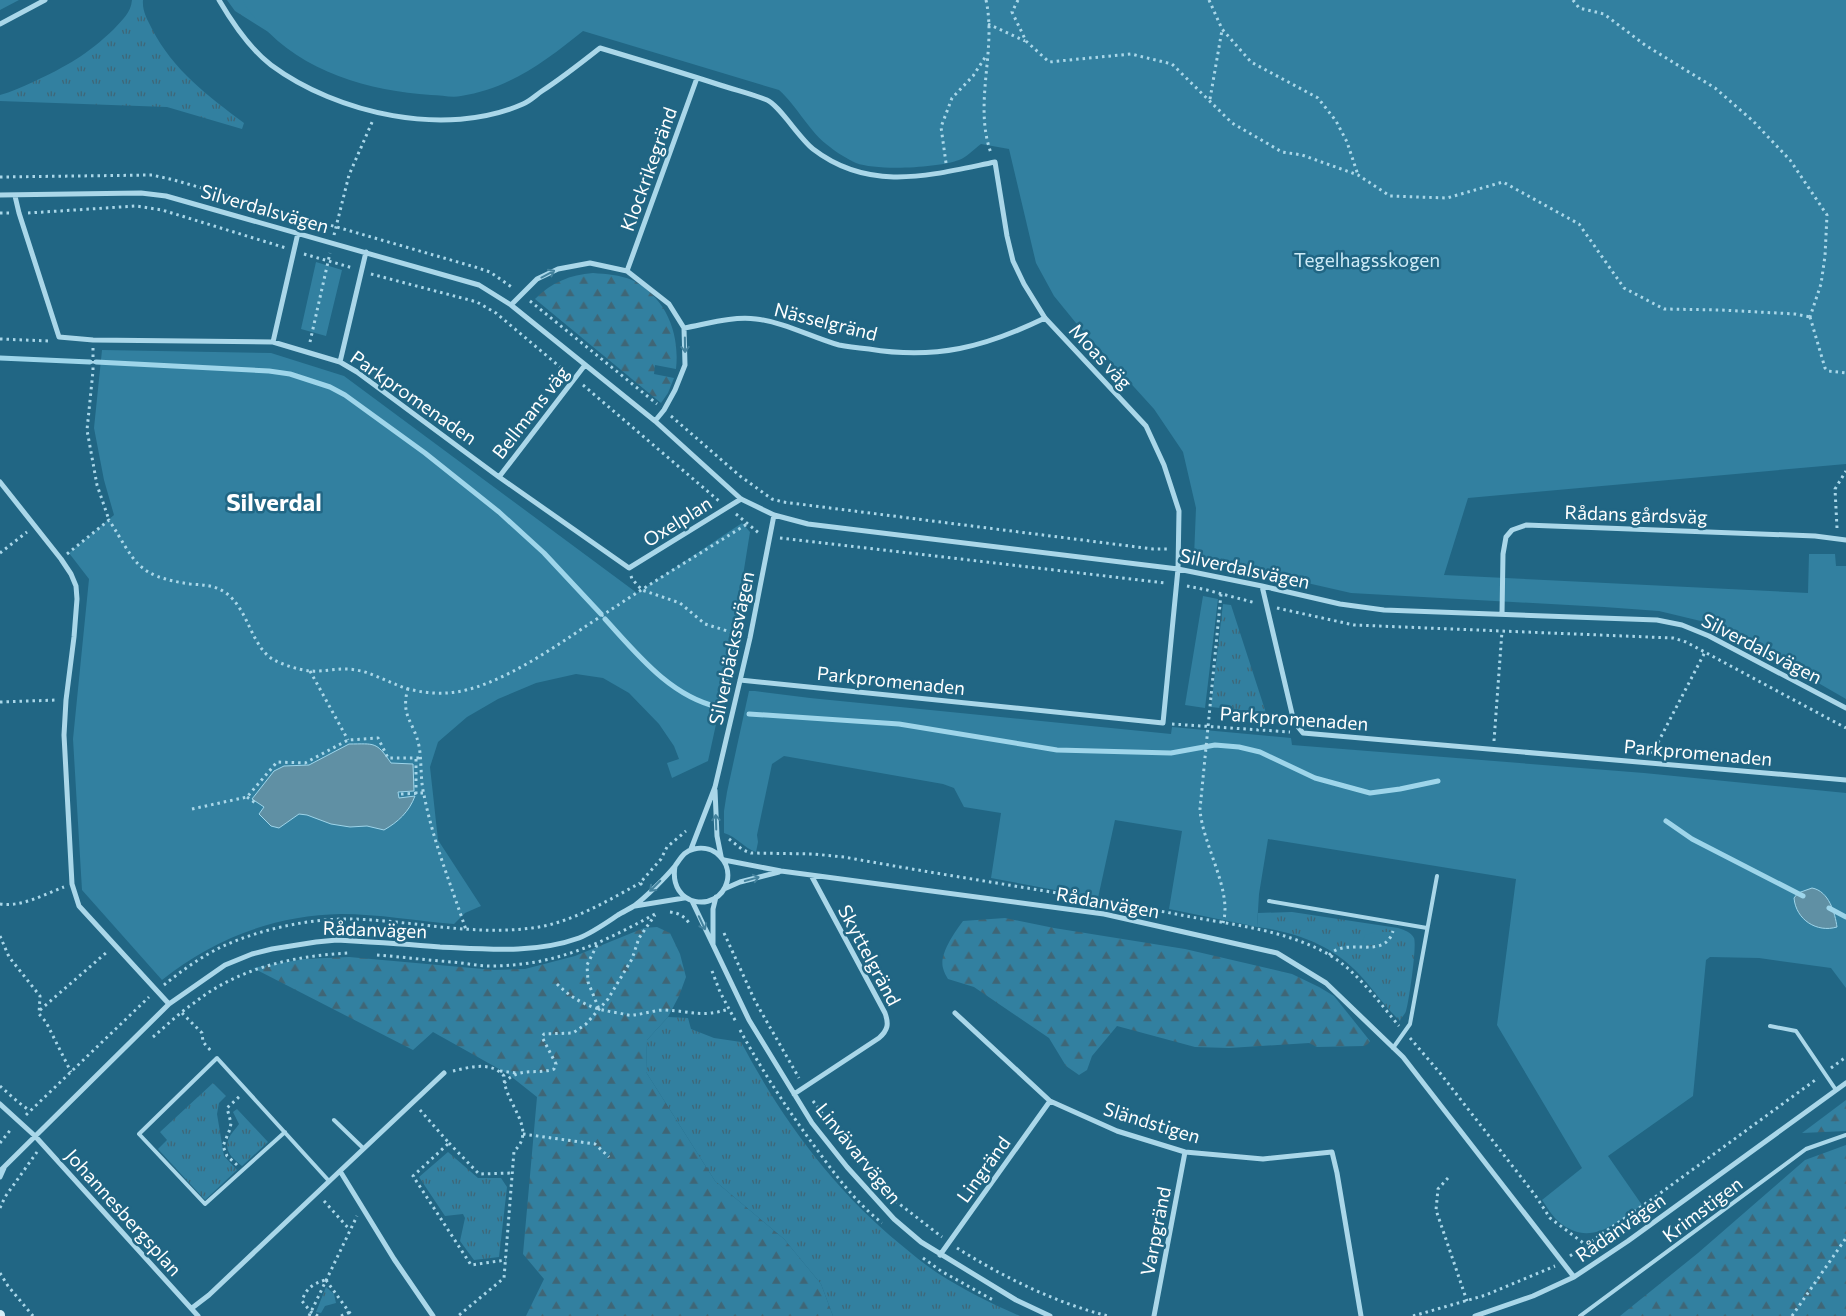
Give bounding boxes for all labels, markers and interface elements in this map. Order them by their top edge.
street label: Klockrikegränd [615,104,681,234]
street label: Silverdalsvägen [198,179,332,237]
park label: Tegelhagsskogen [1294,248,1440,271]
one-way arrow [540,268,555,278]
street label: Nässelgränd [772,297,880,345]
street label: Moas väg [1065,318,1137,394]
one-way arrow [680,336,689,352]
street label: Parkpromenaden [346,345,482,449]
street label: Bellmans väg [487,361,573,463]
district label: Silverdal [226,487,322,516]
street label: Oxelplan [638,491,716,551]
street label: Rådans gårdsväg [1564,500,1708,528]
street label: Silverdalsvägen [1178,543,1312,593]
street label: Silverbäckssvägen [704,569,758,727]
street label: Silverdalsvägen [1698,608,1826,688]
street label: Parkpromenaden [816,661,966,699]
street label: Parkpromenaden [1219,701,1369,735]
street label: Parkpromenaden [1623,734,1773,770]
one-way arrow [712,814,721,830]
one-way arrow [744,874,760,883]
one-way arrow [649,880,661,892]
street label: Rådanvägen [1055,882,1161,922]
street label: Skyttelgränd [834,901,906,1009]
one-way arrow [697,915,707,930]
street label: Rådanvägen [322,916,428,942]
street label: Sländstigen [1101,1096,1203,1148]
street label: Linvävarvägen [811,1098,907,1208]
street label: Lingränd [951,1131,1015,1207]
street label: Johannesbergsplan [61,1144,187,1280]
street label: Krimstigen [1658,1172,1746,1246]
street label: Varpgränd [1135,1185,1175,1277]
street label: Rådanvägen [1571,1188,1669,1266]

